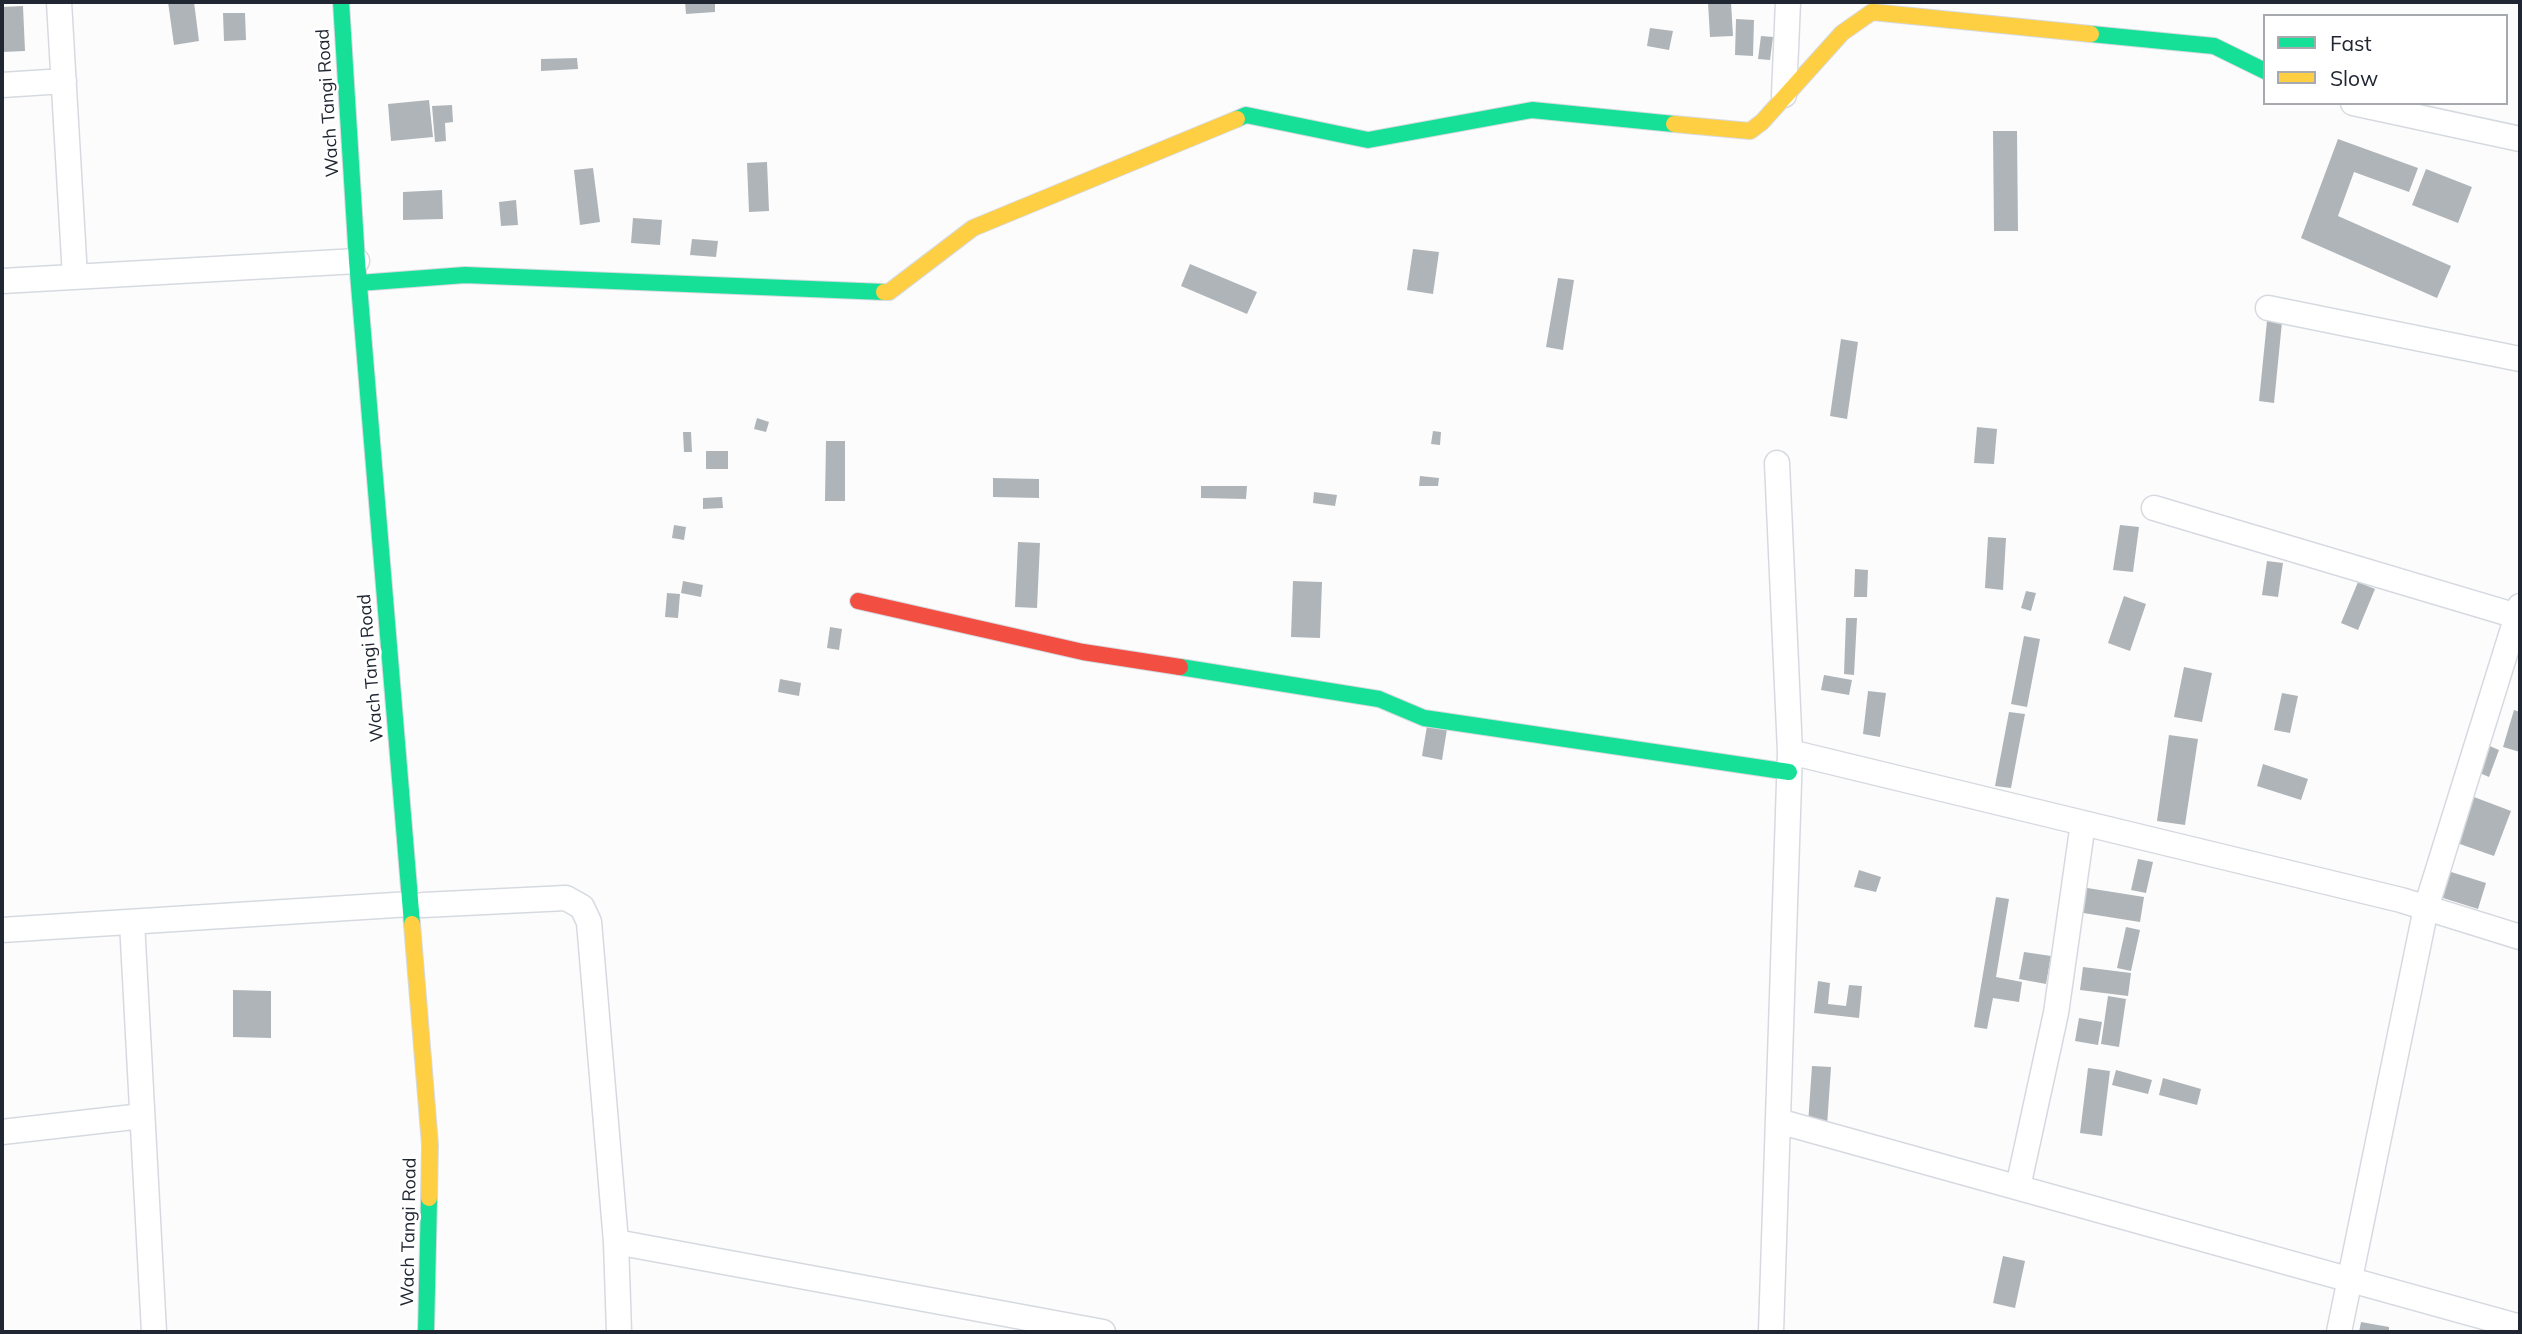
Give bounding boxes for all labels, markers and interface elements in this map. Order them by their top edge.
legend [2263,14,2508,105]
street label: Wach Tangi Road [312,28,344,178]
text: Fast [2330,30,2372,56]
text: Slow [2330,65,2378,91]
street label: Wach Tangi Road [354,593,388,743]
street label: Wach Tangi Road [397,1157,421,1307]

